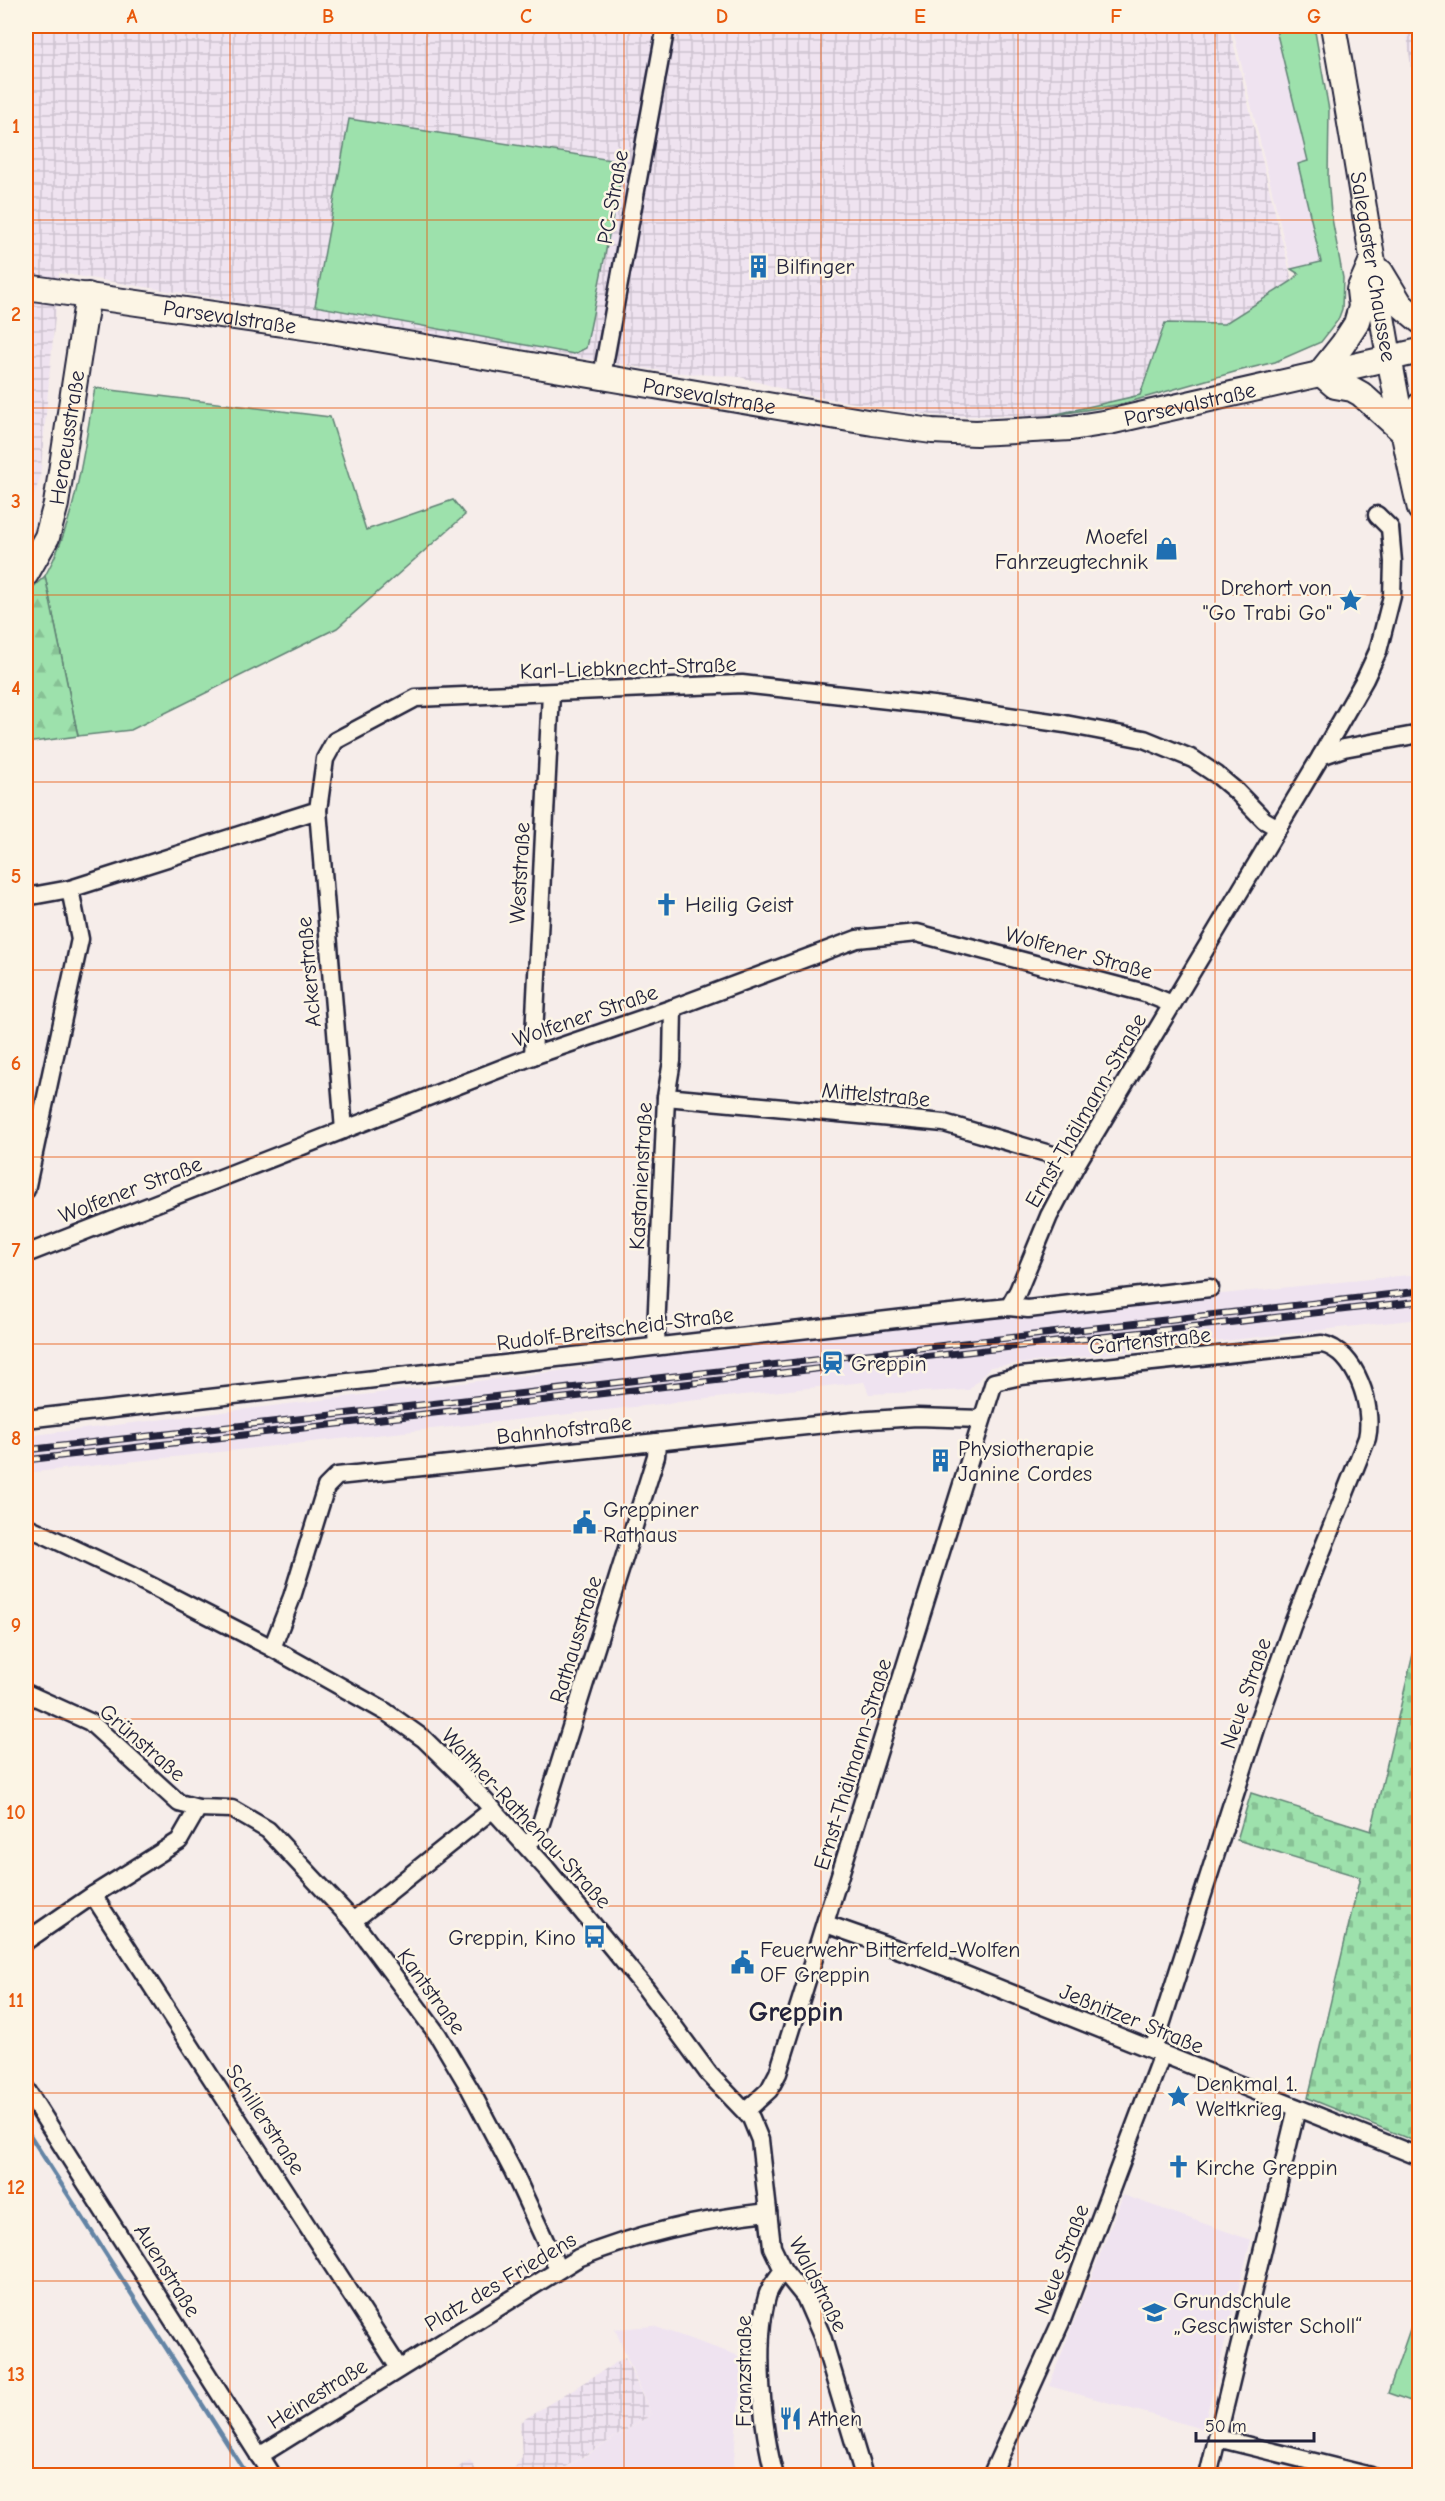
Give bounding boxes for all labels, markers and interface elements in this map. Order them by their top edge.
text: A [126,5,138,28]
text: B [322,5,334,28]
text: C [520,5,532,28]
text: D [716,5,728,28]
text: E [914,5,926,28]
text: F [1110,5,1122,28]
text: G [1307,5,1321,28]
text: 1 [12,115,20,138]
street label: PC-Straße [592,148,634,246]
street label: Salegaster Chaussee [1344,170,1402,364]
building icon: Bilfinger [745,253,771,279]
place label: Bilfinger [776,254,854,280]
street label: Parsevalstraße [161,295,298,340]
text: 2 [11,303,21,326]
street label: Heraeusstraße [44,369,90,507]
street label: Parsevalstraße [641,372,778,420]
street label: Parsevalstraße [1122,377,1258,432]
text: 3 [11,490,21,513]
place label: Moefel Fahrzeugtechnik [995,524,1148,575]
shop icon: Moefel Fahrzeugtechnik [1153,536,1179,562]
place label: Drehort von "Go Trabi Go" [1203,575,1332,626]
place icon: Drehort von "Go Trabi Go" [1337,587,1363,613]
street label: Karl-Liebknecht-Straße [519,651,737,685]
text: 4 [11,677,21,700]
street label: Weststraße [504,822,536,925]
text: 5 [11,865,21,888]
church icon: Heilig Geist [654,891,680,917]
place label: Heilig Geist [685,892,794,918]
street label: Ackerstraße [291,915,327,1028]
street label: Wolfener Straße [1002,921,1155,985]
street label: Wolfener Straße [510,979,661,1053]
street label: Ernst-Thälmann-Straße [1020,1009,1152,1212]
text: 6 [11,1052,21,1075]
street label: Mittelstraße [821,1077,931,1113]
street label: Kastanienstraße [624,1102,658,1251]
street label: Wolfener Straße [55,1151,206,1229]
text: 7 [12,1239,21,1262]
street label: Rudolf-Breitscheid-Straße [495,1302,735,1356]
street label: Gartenstraße [1088,1322,1212,1360]
station icon: Greppin [820,1350,846,1376]
place label: Greppin [851,1351,927,1377]
street label: Bahnhofstraße [495,1410,633,1450]
text: 8 [11,1427,21,1450]
place label: Physiotherapie Janine Cordes [958,1436,1094,1487]
building icon: Physiotherapie Janine Cordes [927,1448,953,1474]
place label: Greppiner Rathaus [603,1497,699,1548]
public building icon: Greppiner Rathaus [572,1509,598,1535]
street label: Rathausstraße [544,1572,608,1706]
text: 9 [11,1614,21,1637]
street label: Neue Straße [1215,1634,1277,1752]
street label: Ernst-Thälmann-Straße [808,1655,898,1873]
street label: Grünstraße [94,1698,191,1787]
street label: Walther-Rathenau-Straße [436,1723,617,1914]
text: 10 [6,1801,26,1824]
bus stop icon: Greppin, Kino [581,1924,607,1950]
place label: Greppin, Kino [448,1925,576,1951]
place label: Feuerwehr Bitterfeld-Wolfen OF Greppin [760,1937,1020,1988]
street label: Kantstraße [391,1944,471,2040]
public building icon: Feuerwehr Bitterfeld-Wolfen OF Greppin [729,1949,755,1975]
street label: Jeßnitzer Straße [1056,1978,1207,2060]
text: 11 [8,1989,24,2012]
district label: Greppin [748,1996,844,2028]
street label: Schillerstraße [220,2059,311,2180]
place label: Denkmal 1. Weltkrieg [1196,2071,1297,2122]
place icon: Denkmal 1. Weltkrieg [1165,2083,1191,2109]
church icon: Kirche Greppin [1165,2154,1191,2180]
place label: Kirche Greppin [1196,2155,1338,2181]
text: 12 [7,2176,25,2199]
street label: Neue Straße [1029,2201,1095,2318]
street label: Auenstraße [128,2219,206,2322]
street label: Platz des Friedens [420,2226,581,2337]
street label: Waldstraße [783,2233,853,2336]
place label: Grundschule „Geschwister Scholl“ [1173,2288,1362,2339]
school or university icon: Grundschule „Geschwister Scholl“ [1142,2300,1168,2326]
street label: Franzstraße [731,2315,757,2427]
street label: Heinestraße [263,2353,372,2435]
text: 13 [7,2363,25,2386]
restaurant icon: Athen [777,2405,803,2431]
scale bar [1196,2405,1314,2443]
place label: Athen [808,2406,862,2432]
text: 50 m [1205,2416,1247,2437]

